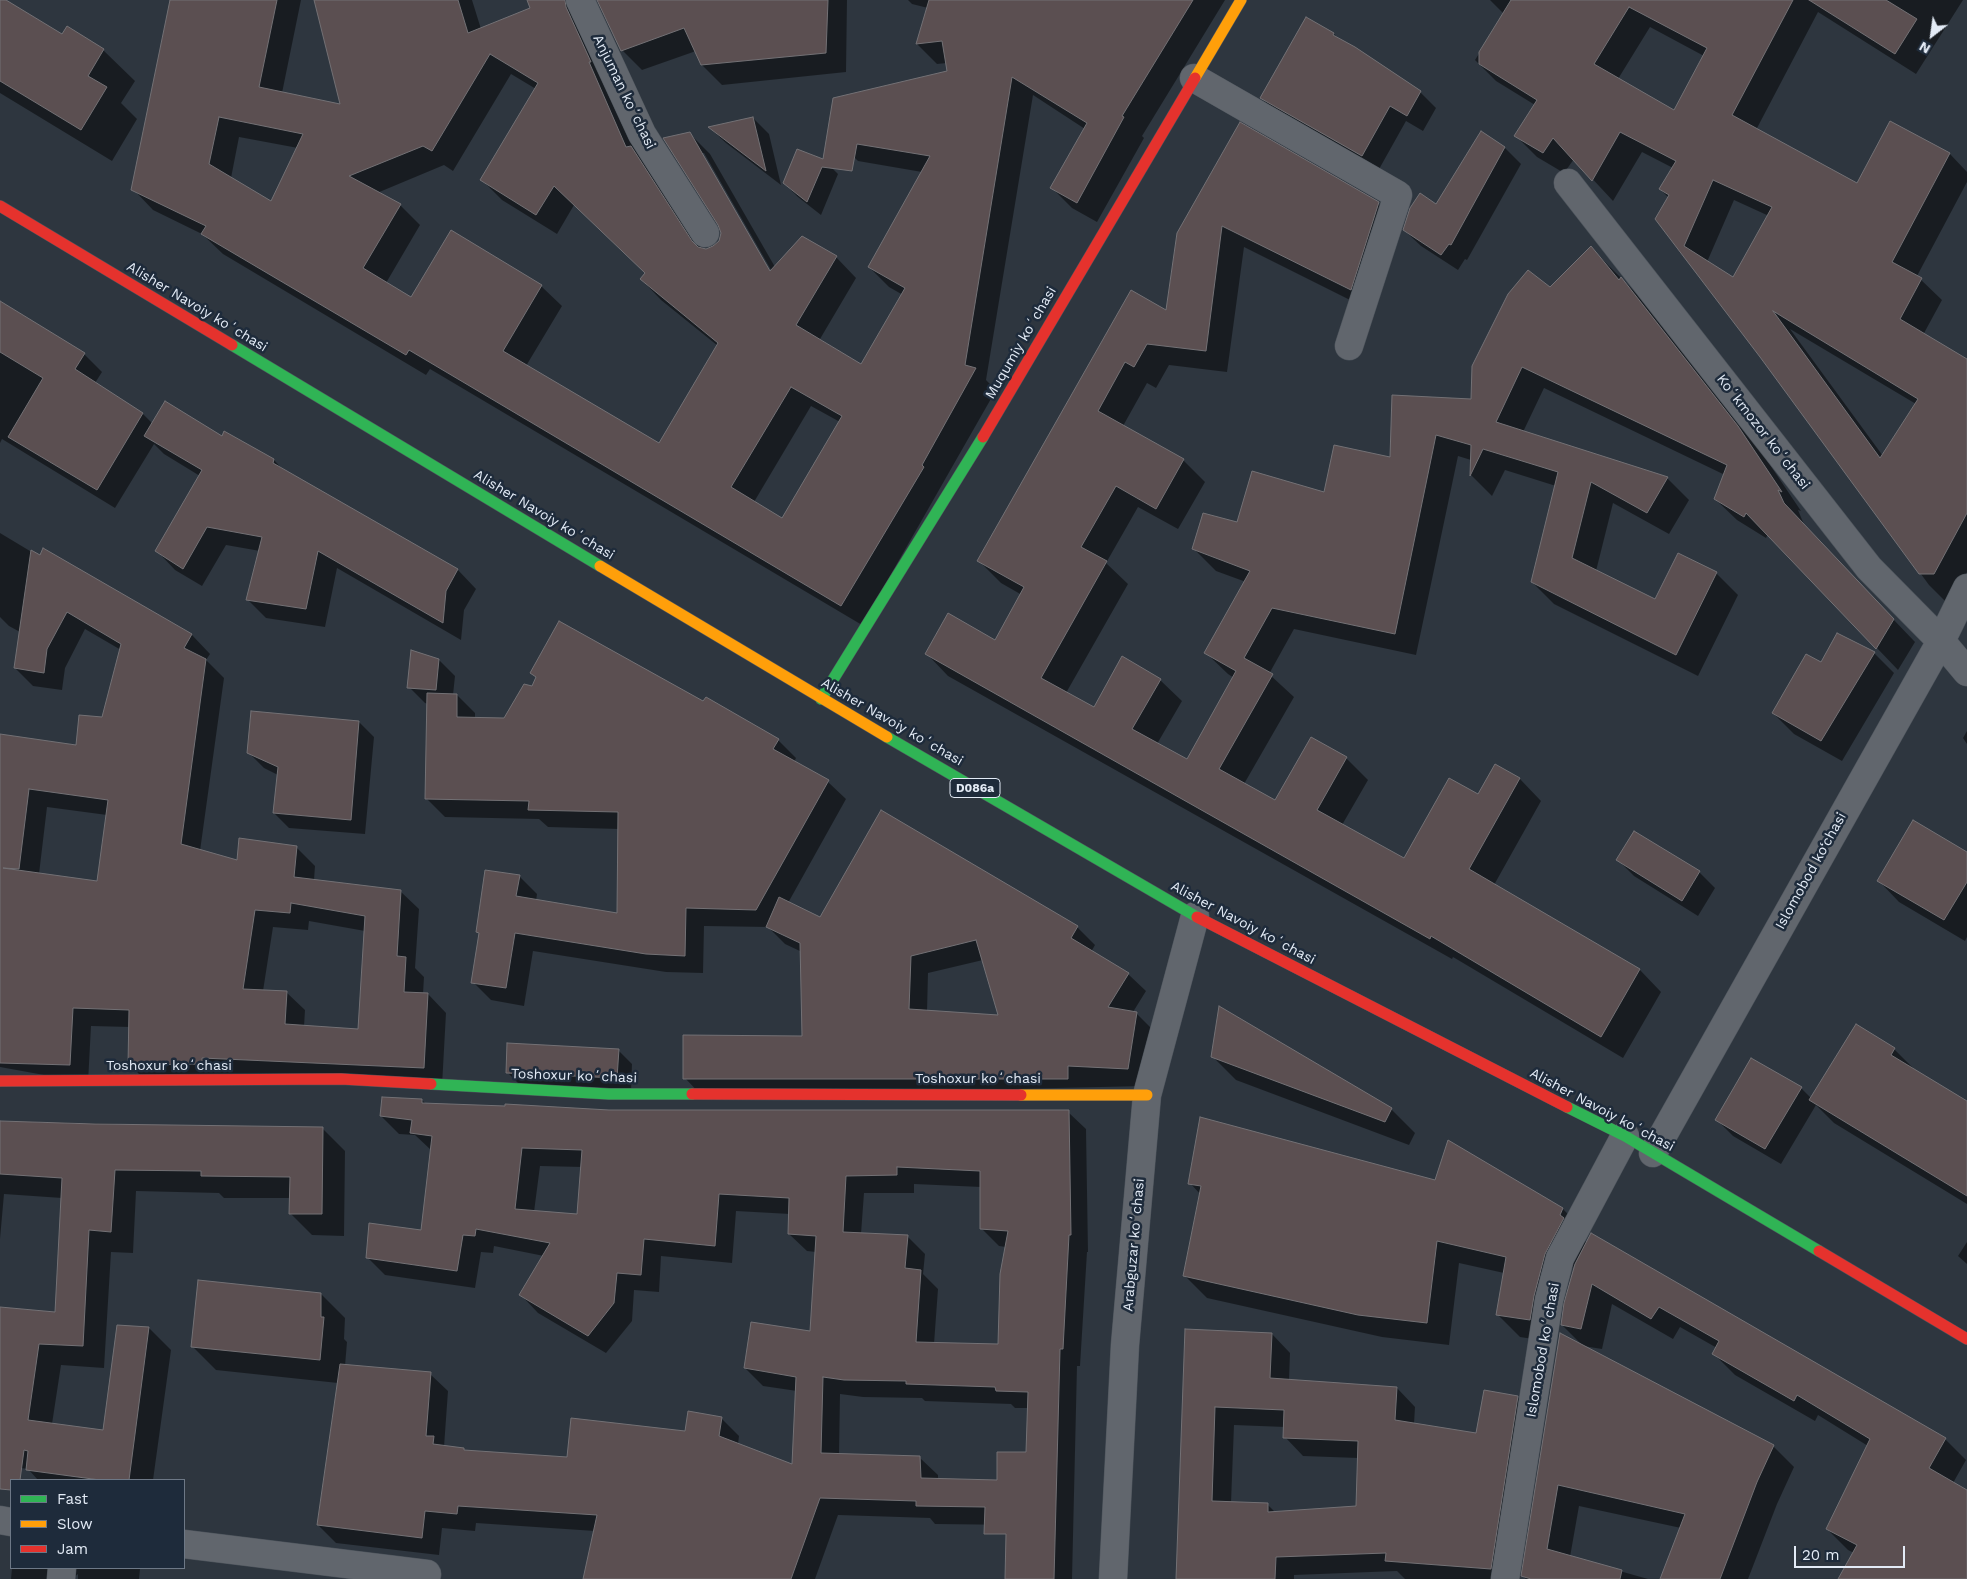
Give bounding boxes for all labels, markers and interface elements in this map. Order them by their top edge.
north arrow [1907,10,1957,60]
street label: Anjuman koʻchasi [589,32,659,152]
text: N [1916,38,1933,58]
street label: Alisher Navoiy koʻchasi [124,258,270,356]
street label: Muqumiy koʻchasi [982,284,1060,402]
street label: Koʻkmozor koʻchasi [1713,371,1813,493]
street label: Alisher Navoiy koʻchasi [471,466,617,564]
street label: Alisher Navoiy koʻchasi [818,674,966,770]
road number: D086a [950,778,1000,798]
street label: Islomobod ko‘chasi [1772,810,1850,932]
street label: Alisher Navoiy koʻchasi [1168,878,1318,968]
street label: Toshoxur koʻchasi [106,1058,232,1074]
street label: Toshoxur koʻchasi [511,1065,637,1087]
street label: Alisher Navoiy koʻchasi [1527,1065,1677,1155]
street label: Toshoxur koʻchasi [915,1071,1041,1087]
street label: Arabguzar koʻchasi [1120,1178,1148,1312]
street label: Islomobod koʻchasi [1523,1281,1563,1419]
legend [10,1479,185,1569]
text: Fast [57,1490,88,1508]
text: Slow [57,1515,93,1533]
scale bar [1797,1536,1908,1568]
text: Jam [57,1540,88,1558]
text: 20 m [1802,1546,1840,1564]

